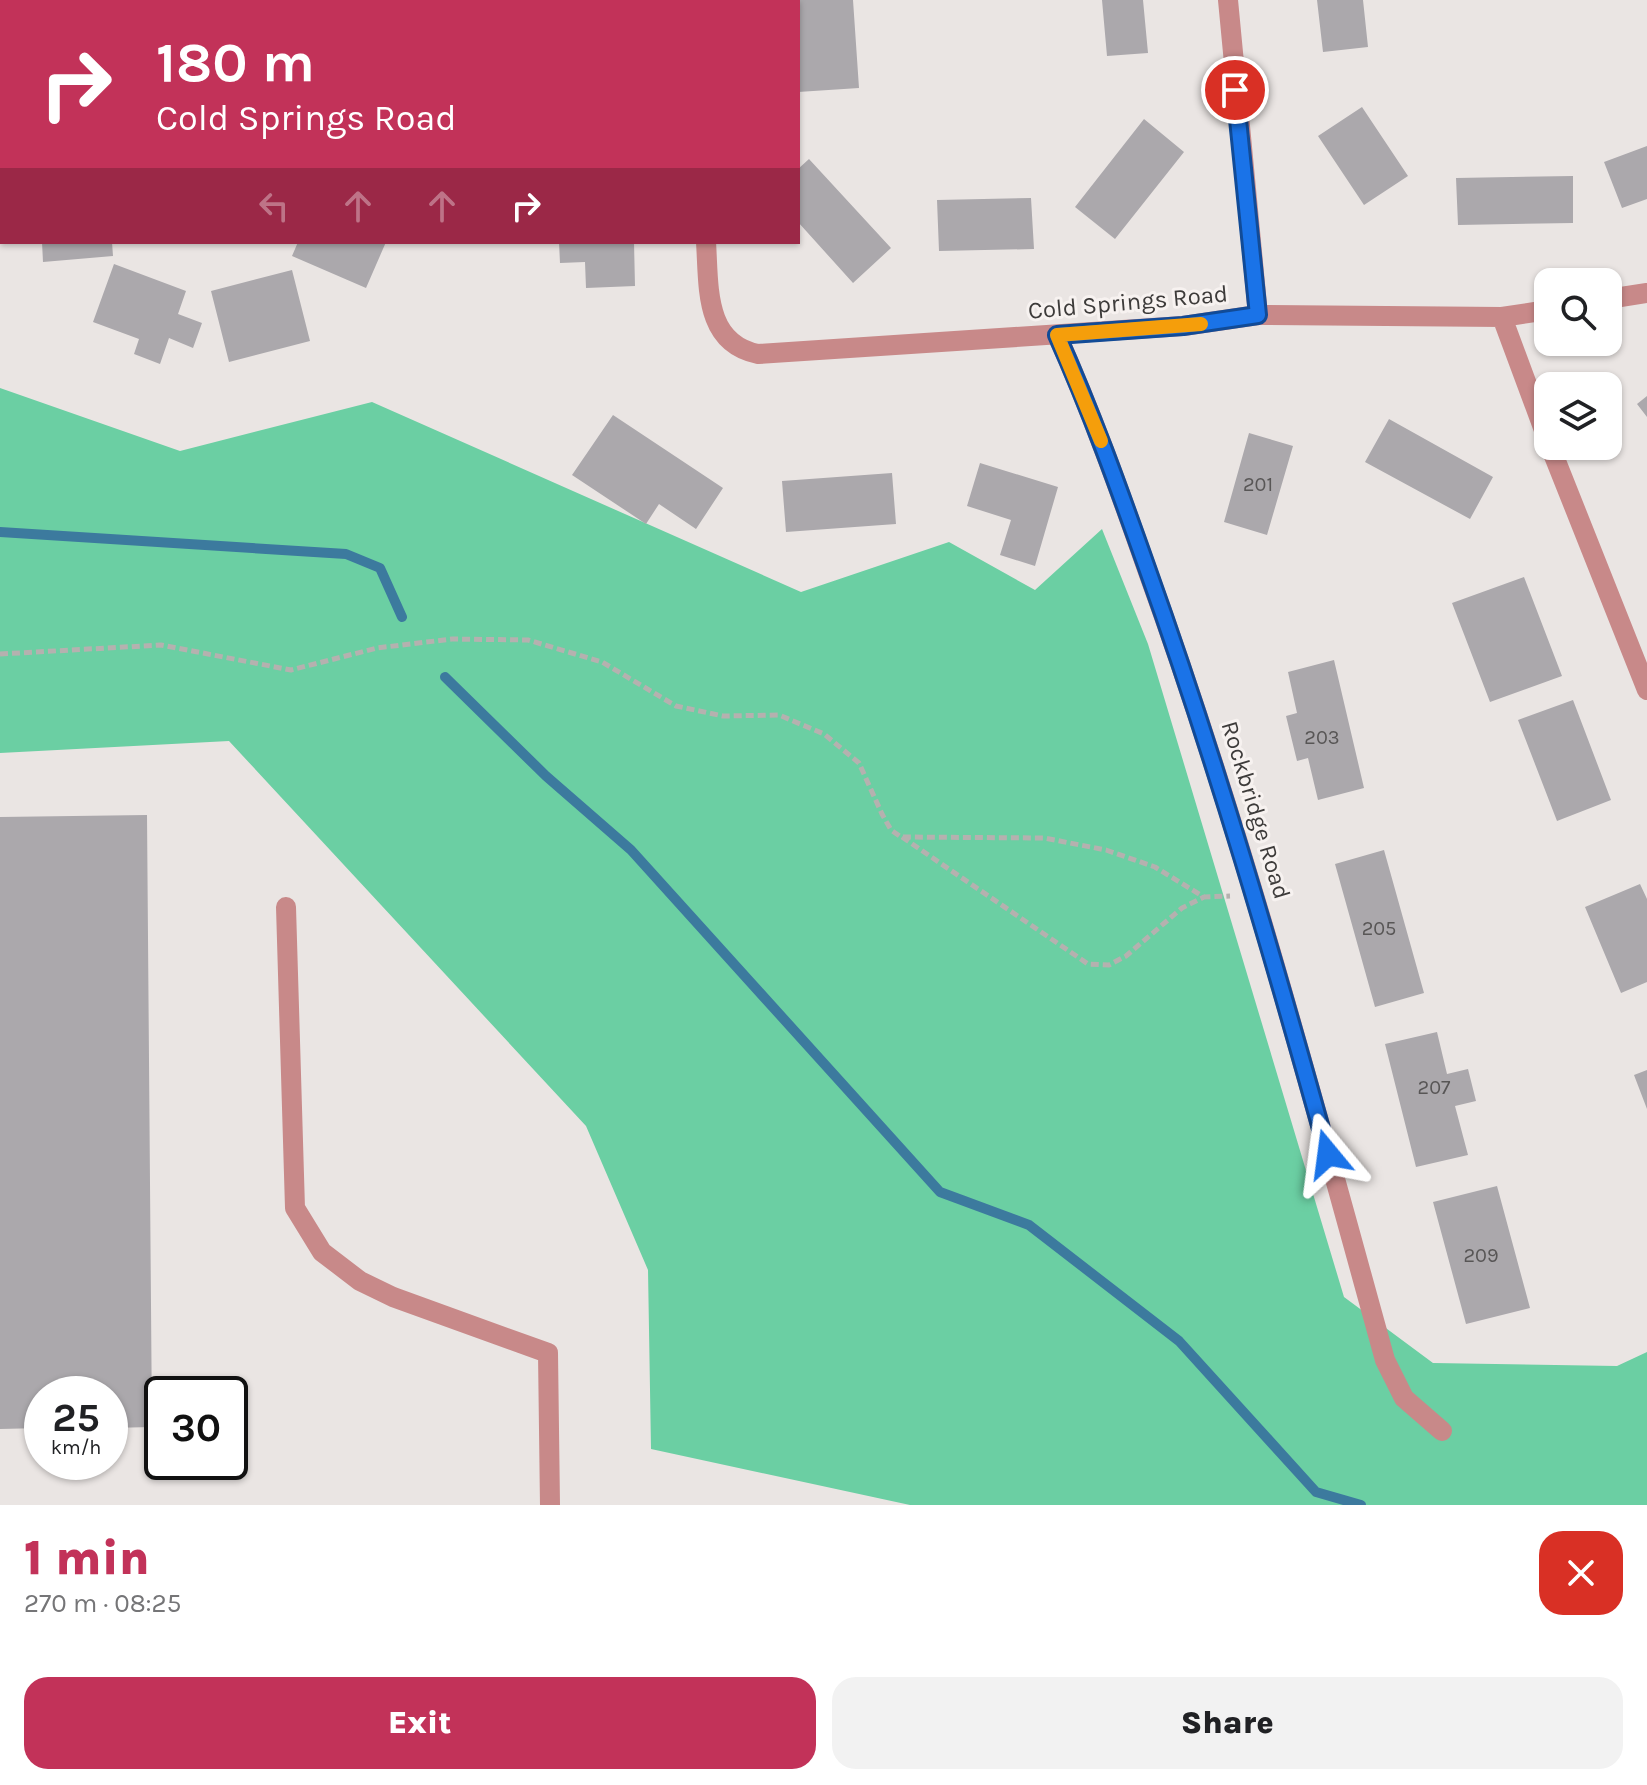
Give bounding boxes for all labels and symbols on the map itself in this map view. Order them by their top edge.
pin [1201,56,1269,124]
street label: Cold Springs Road [1027,279,1229,325]
house number: 201 [1243,473,1273,496]
street label: Rockbridge Road [1216,718,1296,902]
house number: 203 [1304,726,1340,749]
house number: 205 [1362,917,1396,940]
house number: 207 [1418,1076,1451,1099]
position arrow [1286,1112,1370,1196]
house number: 209 [1463,1244,1499,1267]
speed limit sign: 30 [144,1376,248,1480]

